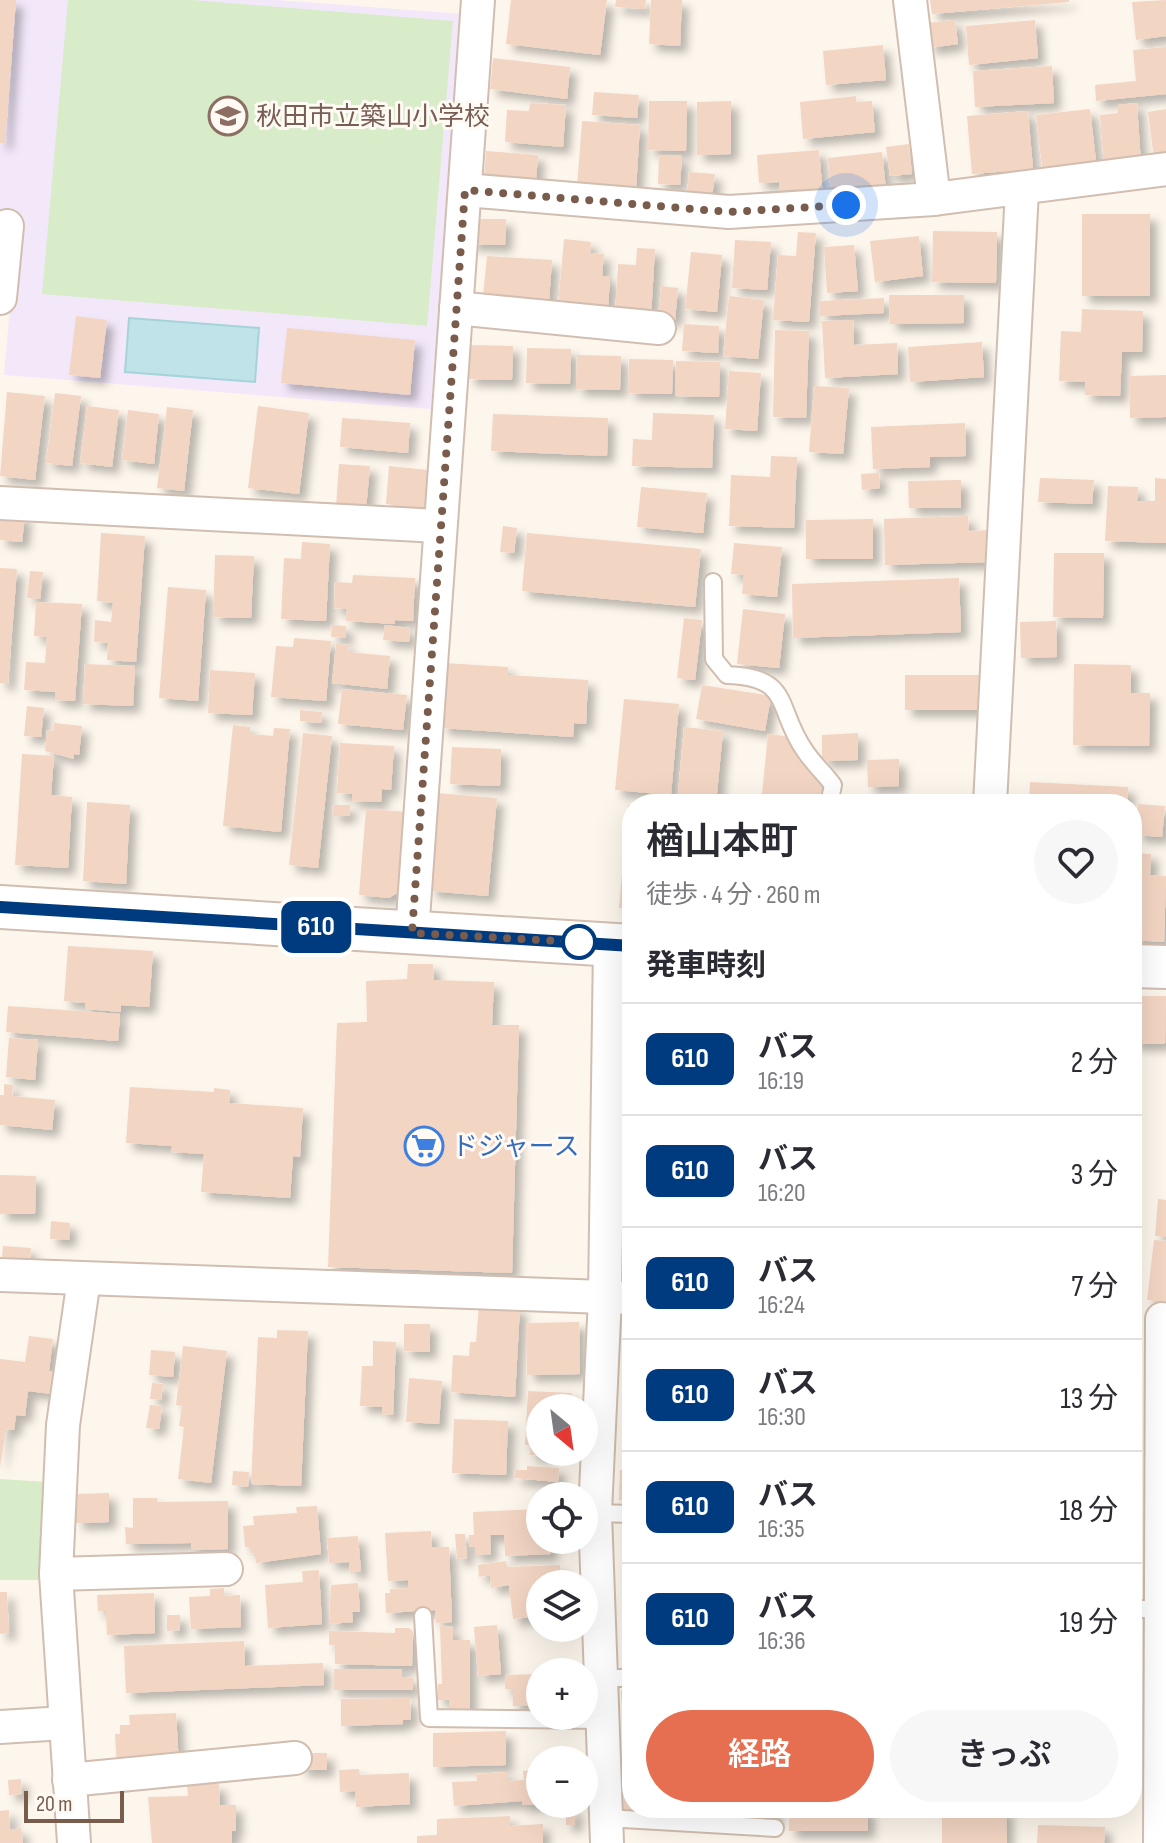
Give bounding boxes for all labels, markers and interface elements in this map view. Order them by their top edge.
school or university icon: 秋田市立築山小学校 [207,95,249,137]
place label: 秋田市立築山小学校 [256,102,490,133]
your location [826,185,866,225]
text: 楢山本町 [646,820,798,865]
button: heart [1034,820,1118,904]
text: 徒歩 · 4 分 · 260 m [646,880,820,911]
line badge: 610 [270,901,362,953]
text: 610 [297,910,335,943]
unlabelled marker [562,925,596,959]
text: 発車時刻 [646,948,766,984]
text: バス [758,1030,818,1066]
text: 610 [671,1042,709,1075]
text: 2 分 [1071,1045,1118,1081]
text: 16:19 [758,1066,804,1097]
supermarket icon: ドジャース [403,1125,445,1167]
place label: ドジャース [452,1132,579,1163]
text: バス [758,1142,818,1178]
text: 610 [671,1154,709,1187]
text: 3 分 [1071,1157,1118,1193]
text: 16:20 [758,1178,806,1209]
text: バス [758,1254,818,1290]
text: 610 [671,1266,709,1299]
text: 7 分 [1071,1269,1118,1305]
text: 16:24 [758,1290,805,1321]
text: バス [758,1366,818,1402]
text: 610 [671,1378,709,1411]
text: 13 分 [1060,1381,1118,1417]
north arrow [526,1394,598,1466]
map controls [526,1394,598,1818]
text: 16:30 [758,1402,806,1433]
text: バス [758,1478,818,1514]
button: locate [526,1482,598,1554]
text: 610 [671,1490,709,1523]
text: 18 分 [1060,1493,1118,1529]
text: 16:35 [758,1514,805,1545]
button: layers [526,1570,598,1642]
text: バス [758,1590,818,1626]
text: 610 [671,1602,709,1635]
text: 19 分 [1059,1605,1118,1641]
text: 16:36 [758,1626,806,1657]
button: + [526,1658,598,1730]
button: 経路 [646,1710,874,1802]
button: きっぷ [890,1710,1118,1802]
button: − [526,1746,598,1818]
scale bar [24,1787,124,1823]
text: 20 m [36,1791,73,1818]

